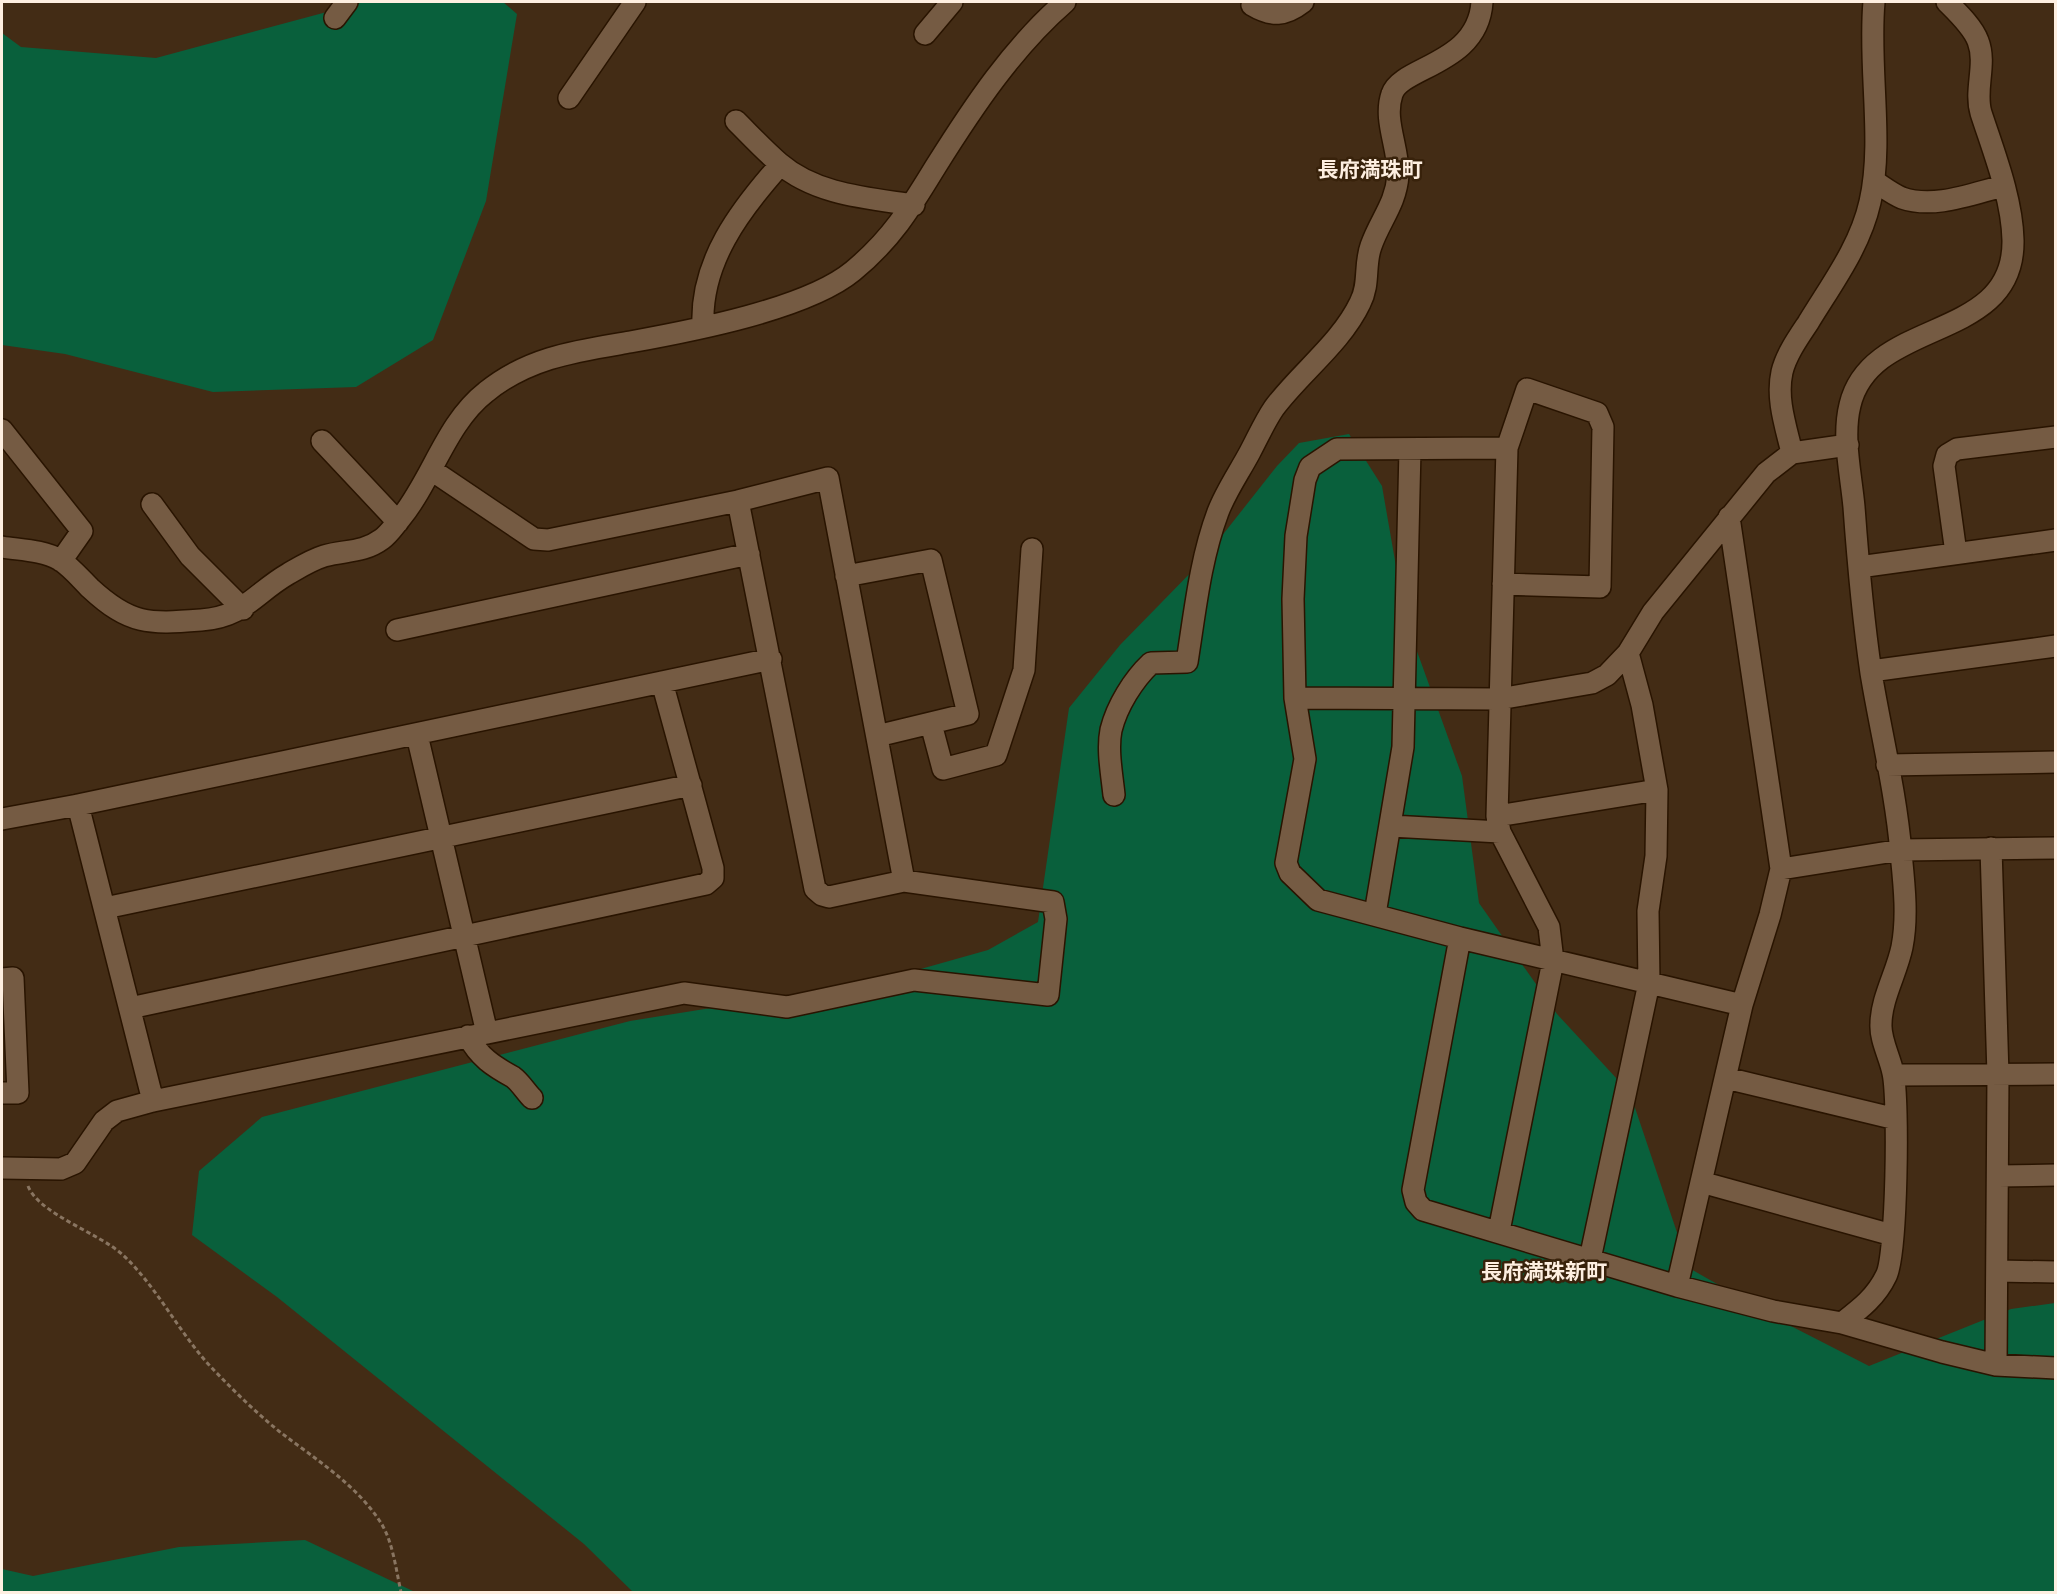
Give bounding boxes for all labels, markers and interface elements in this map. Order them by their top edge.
district label: 長府満珠町 [1318,156,1423,181]
district label: 長府満珠新町 [1481,1258,1607,1283]

